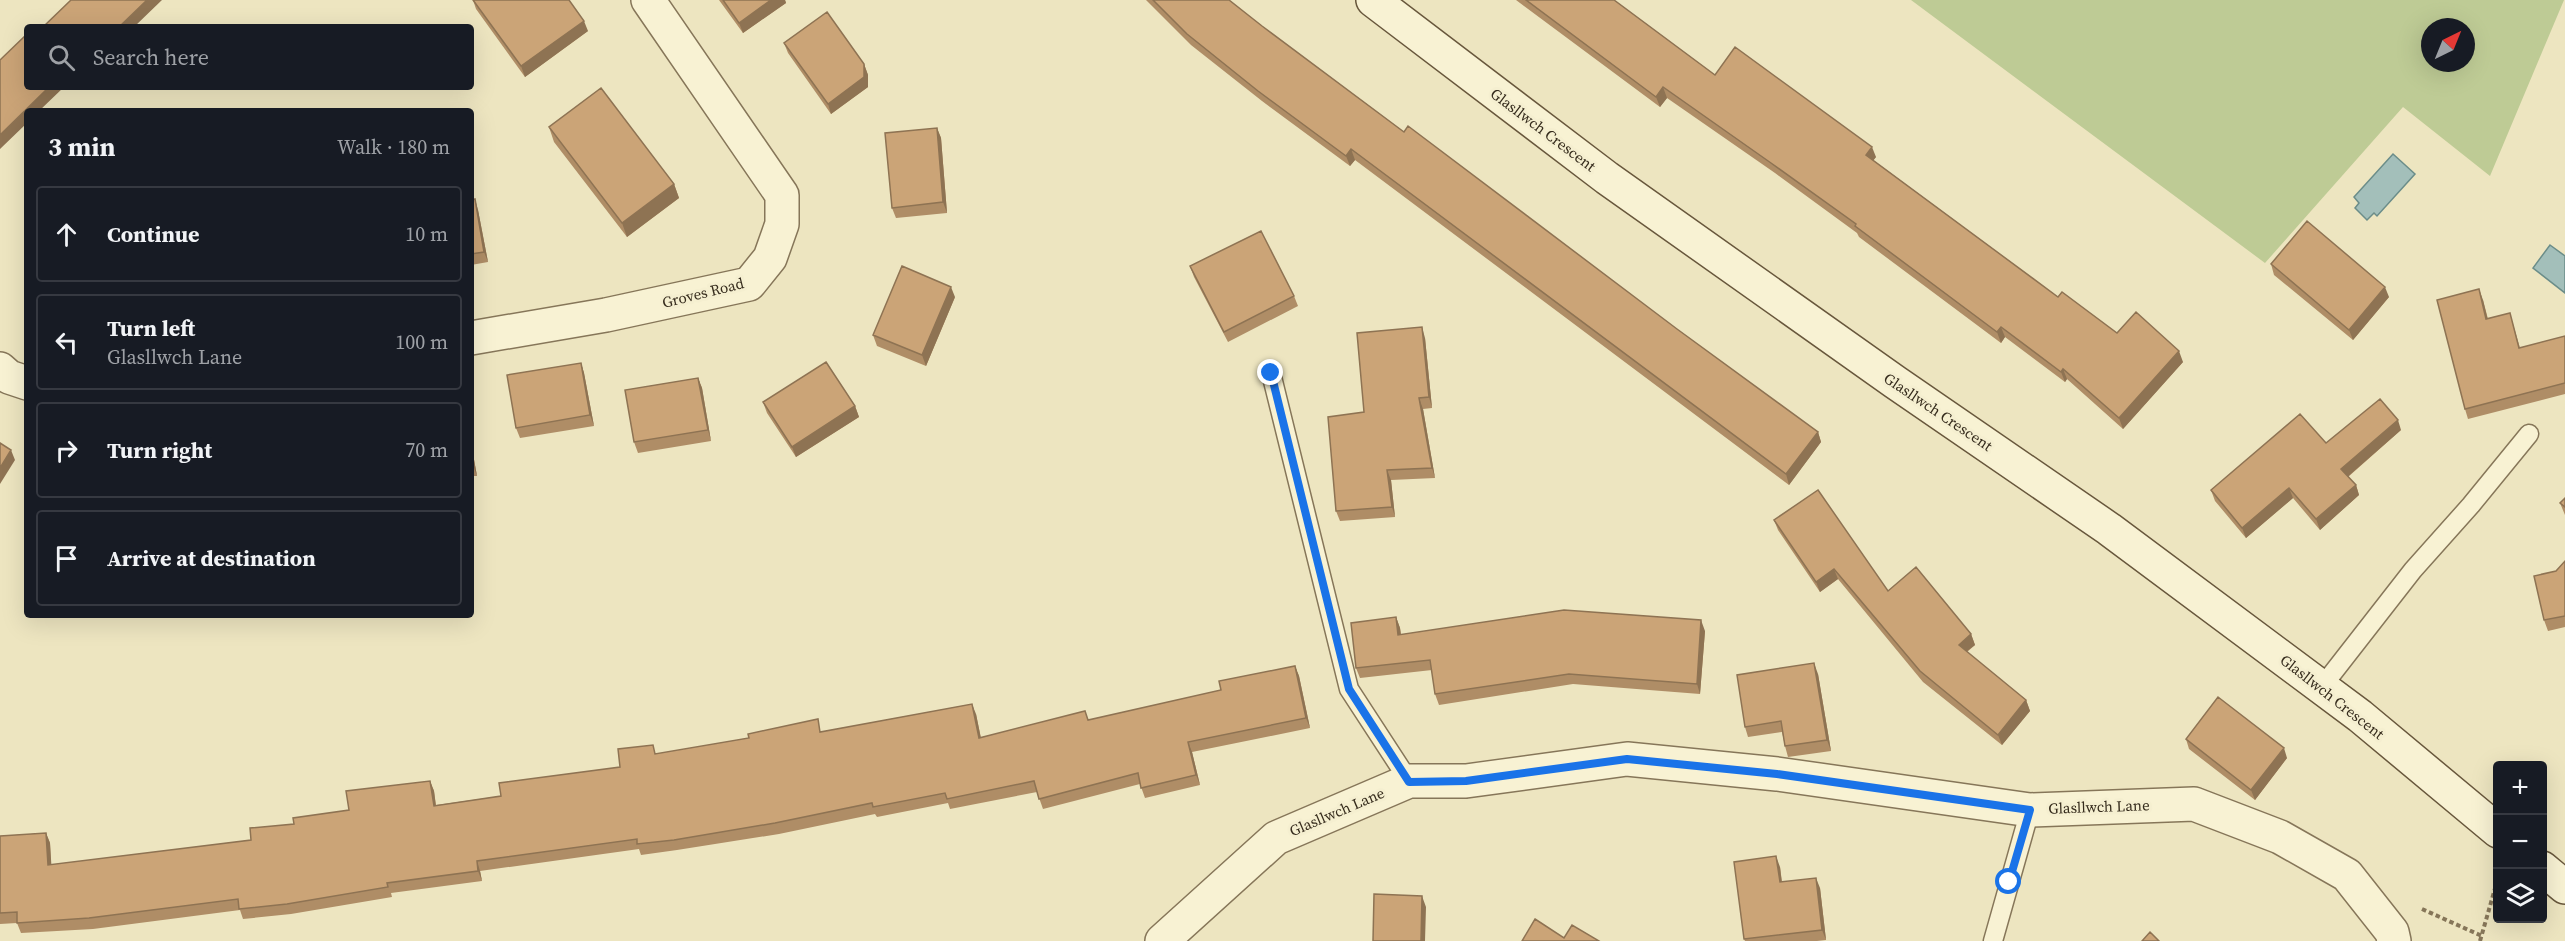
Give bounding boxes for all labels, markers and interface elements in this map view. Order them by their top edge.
north arrow [2421,18,2475,72]
search box [24,24,474,90]
icon: search [45,41,78,74]
text: Search here [93,42,209,72]
street label: Glasllwch Crescent [1486,83,1600,176]
text: 3 min [48,129,115,165]
text: Walk · 180 m [337,133,450,161]
icon: ahead [50,218,83,251]
text: Continue [107,219,200,249]
text: 10 m [405,220,448,248]
street label: Groves Road [660,272,746,313]
text: Turn left [107,313,195,343]
icon: left [50,326,83,359]
text: 100 m [395,328,448,356]
text: Glasllwch Lane [107,343,242,371]
route end [1257,359,1283,385]
street label: Glasllwch Crescent [1880,367,1997,456]
icon: right [50,434,83,467]
text: Turn right [107,435,212,465]
text: 70 m [405,436,448,464]
icon: arrive [50,542,83,575]
text: Arrive at destination [107,543,316,573]
street label: Glasllwch Crescent [2276,649,2389,744]
map controls [2493,761,2547,923]
button: + [2493,761,2547,815]
street label: Glasllwch Lane [1286,782,1388,841]
street label: Glasllwch Lane [2048,794,2150,819]
button: − [2493,815,2547,869]
route start [1995,868,2021,894]
button: layers [2493,869,2547,923]

